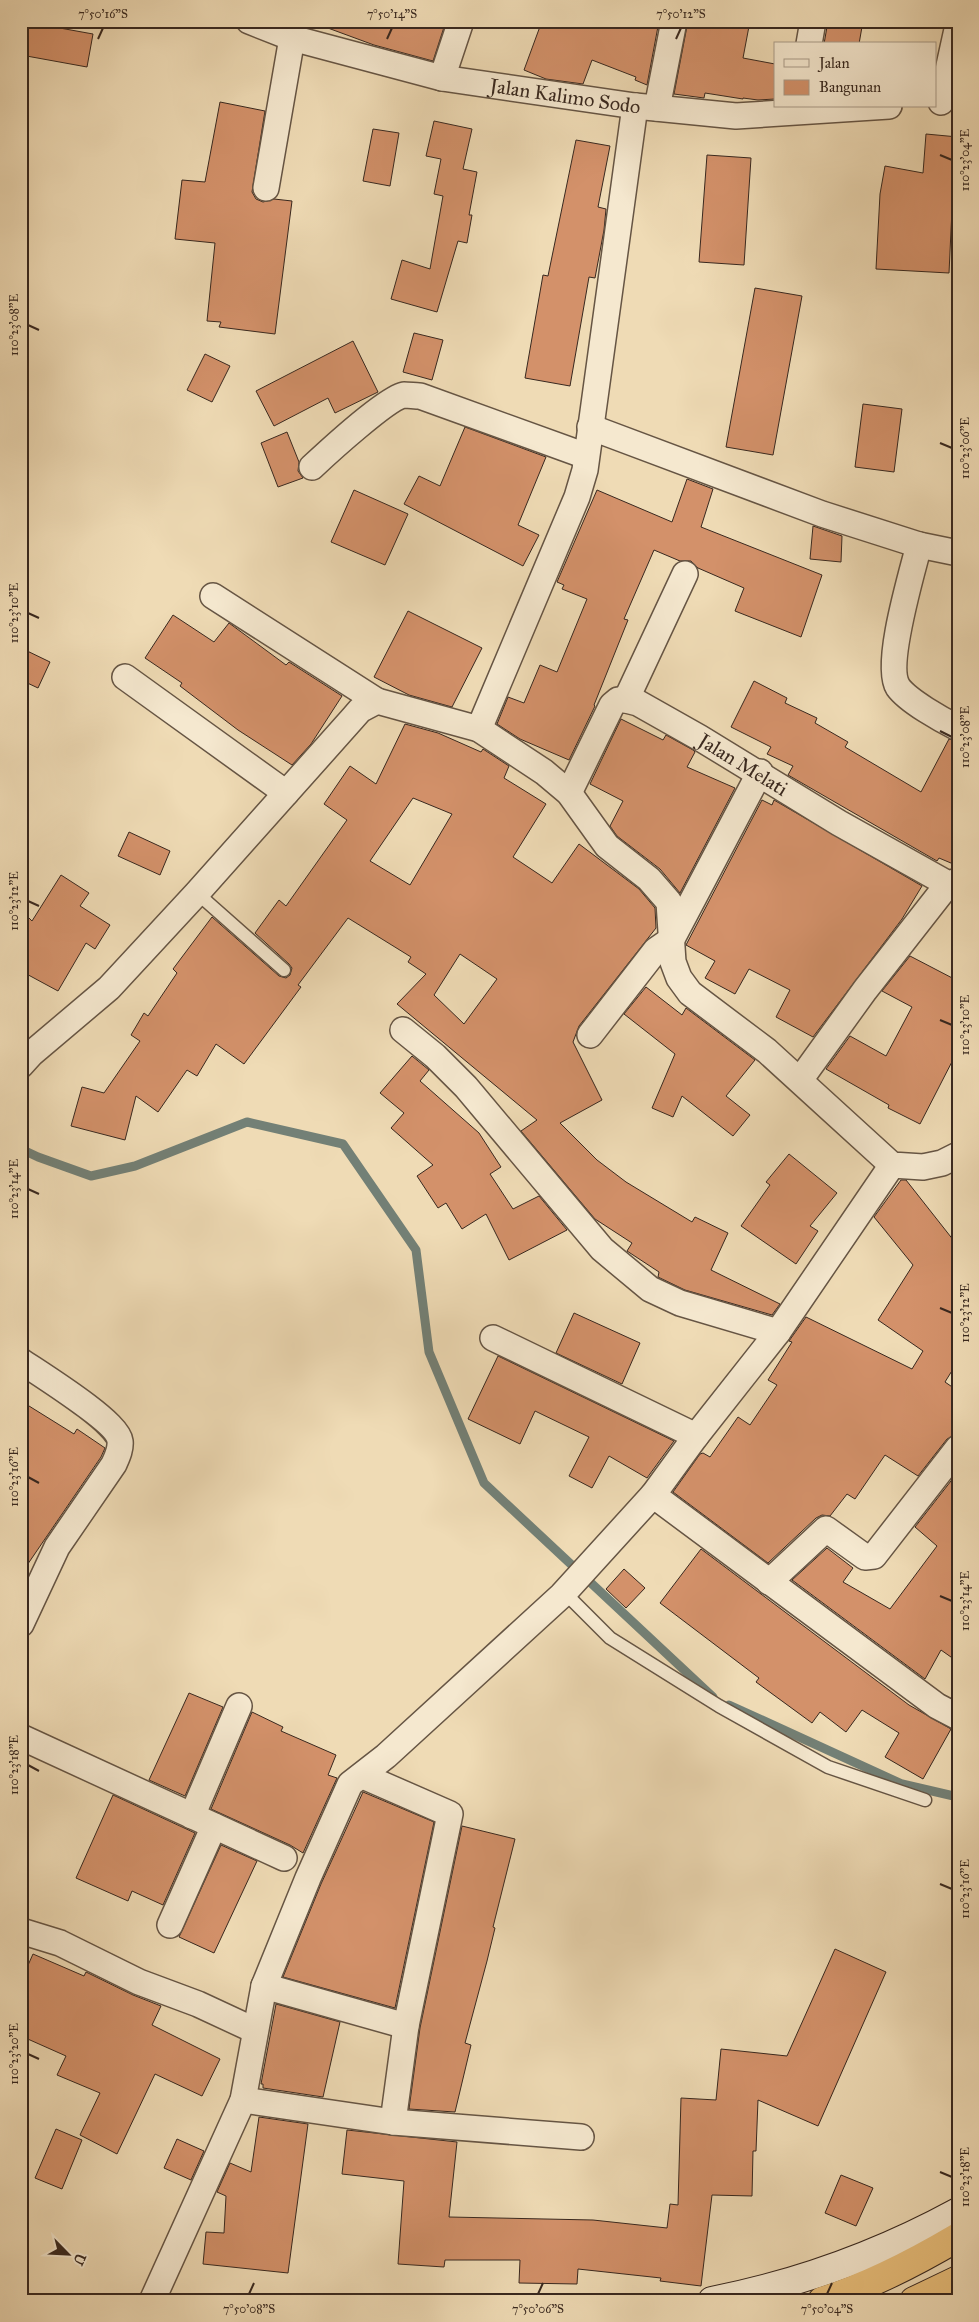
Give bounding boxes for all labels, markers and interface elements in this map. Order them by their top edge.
text: 7°50'16"S [78,7,128,21]
text: 7°50'14"S [367,7,417,21]
text: 7°50'12"S [656,7,706,21]
legend [774,42,936,108]
text: Jalan [817,54,850,73]
street label: Jalan Kalimo Sodo [486,73,642,118]
text: Bangunan [819,78,881,96]
text: 110°23'04"E [958,128,972,191]
text: 110°23'08"E [7,294,21,356]
text: 110°23'06"E [958,417,972,479]
text: 110°23'10"E [7,582,21,643]
text: 110°23'08"E [958,706,972,768]
street label: Jalan Melati [692,727,793,801]
text: 110°23'12"E [7,871,21,931]
text: 110°23'10"E [958,994,972,1055]
text: 110°23'14"E [7,1159,21,1219]
text: 110°23'12"E [958,1283,972,1343]
text: 110°23'16"E [7,1447,21,1507]
text: 110°23'14"E [958,1571,972,1631]
text: 110°23'18"E [7,1735,21,1795]
text: 110°23'16"E [958,1859,972,1919]
text: 110°23'20"E [7,2023,21,2085]
text: 110°23'18"E [958,2147,972,2207]
north arrow [42,2230,92,2280]
text: U [69,2251,89,2268]
text: 7°50'08"S [223,2302,275,2316]
text: 7°50'06"S [512,2302,564,2316]
text: 7°50'04"S [801,2302,853,2316]

